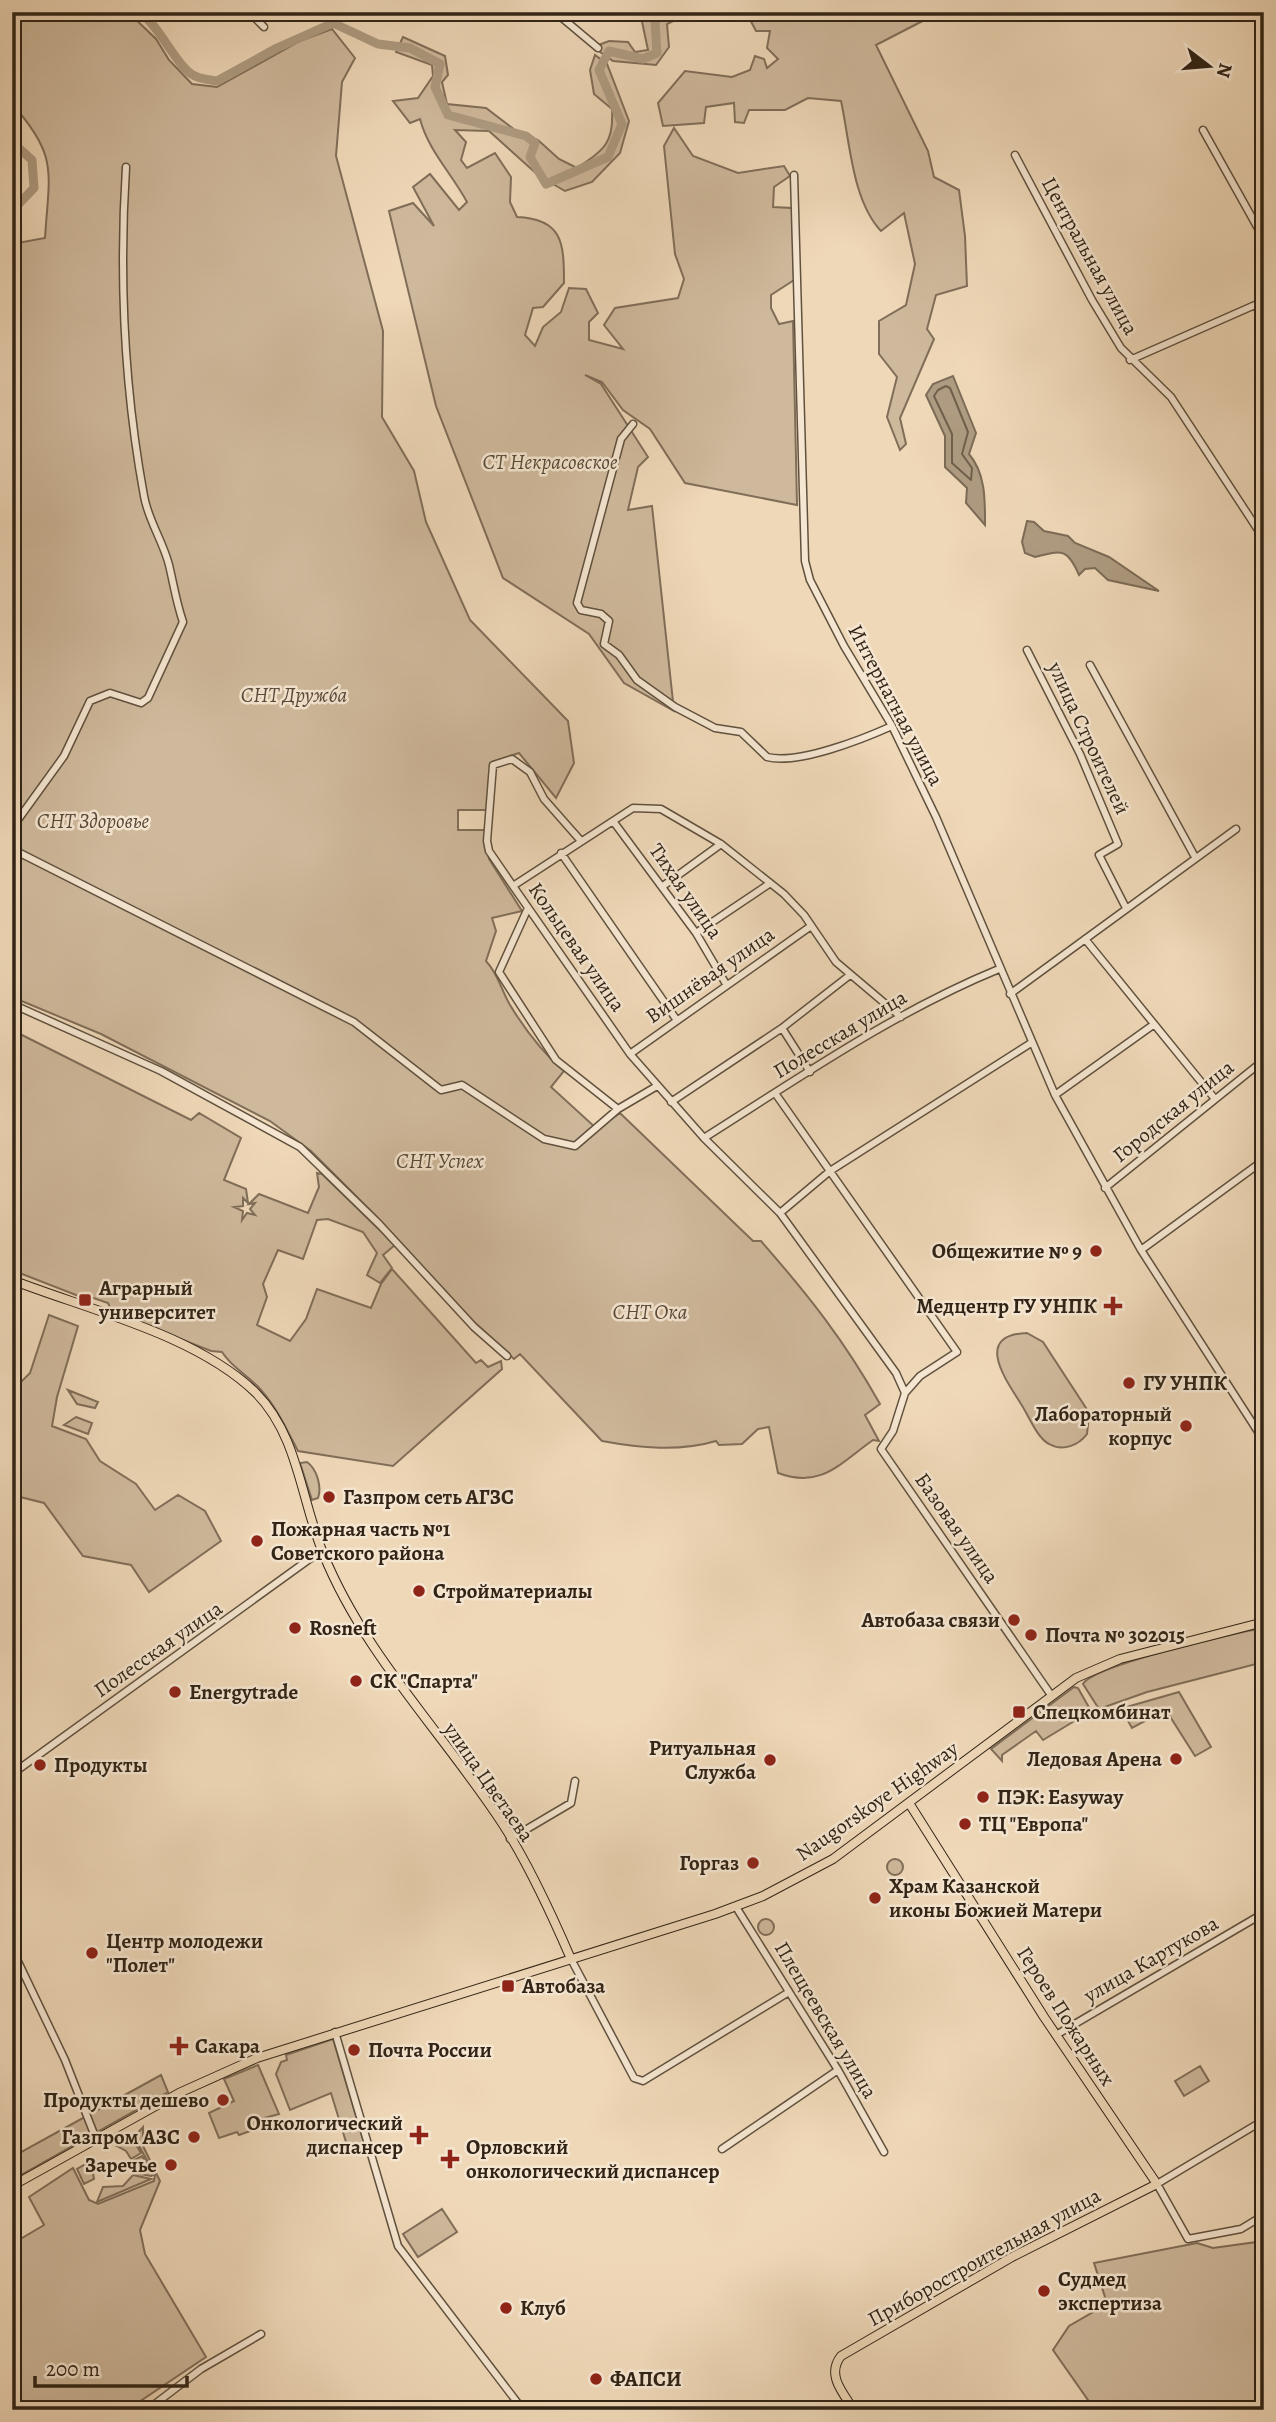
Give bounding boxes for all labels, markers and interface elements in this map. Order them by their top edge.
north arrow [1174,32,1244,102]
text: N [1210,60,1239,81]
street label: Центральная улица [1035,172,1145,340]
park label: СТ Некрасовское [482,448,618,476]
street label: Интернатная улица [842,619,950,791]
street label: улица Строителей [1041,656,1137,819]
park label: СНТ Дружба [241,681,347,709]
park label: СНТ Здоровье [37,807,150,835]
street label: Тихая улица [643,838,729,945]
street label: Кольцевая улица [522,877,632,1017]
street label: Вишнёвая улица [640,920,780,1030]
street label: Полесская улица [768,983,912,1085]
street label: Городская улица [1106,1053,1240,1169]
park label: СНТ Успех [396,1147,484,1175]
place label: Общежитие № 9 [932,1237,1082,1265]
marker: Общежитие № 9 [1088,1243,1104,1259]
place label: Аграрный университет [98,1274,216,1326]
marker: Аграрный университет [77,1292,93,1308]
place label: Медцентр ГУ УНПК [916,1292,1097,1320]
marker: Медцентр ГУ УНПК [1103,1296,1123,1316]
park label: СНТ Ока [612,1298,688,1326]
place label: ГУ УНПК [1143,1369,1227,1397]
marker: ГУ УНПК [1121,1375,1137,1391]
place label: Лабораторный корпус [1034,1400,1172,1452]
marker: Лабораторный корпус [1178,1418,1194,1434]
street label: Базовая улица [908,1467,1006,1589]
place label: Газпром сеть АГЗС [343,1483,514,1511]
marker: Газпром сеть АГЗС [321,1489,337,1505]
place label: Пожарная часть №1 Советского района [271,1515,451,1567]
marker: Пожарная часть №1 Советского района [249,1533,265,1549]
place label: Стройматериалы [433,1577,593,1605]
marker: Стройматериалы [411,1583,427,1599]
street label: Полесская улица [88,1594,228,1704]
place label: Автобаза связи [860,1606,1000,1634]
marker: Автобаза связи [1006,1612,1022,1628]
place label: Rosneft [309,1614,377,1642]
marker: Rosneft [287,1620,303,1636]
place label: Почта № 302015 [1045,1621,1185,1649]
marker: Почта № 302015 [1023,1627,1039,1643]
place label: СК "Спарта" [370,1667,478,1695]
marker: СК "Спарта" [348,1673,364,1689]
place label: Energytrade [189,1678,298,1706]
marker: Energytrade [167,1684,183,1700]
place label: Спецкомбинат [1033,1698,1171,1726]
marker: Спецкомбинат [1011,1704,1027,1720]
street label: улица Цветаева [437,1716,541,1848]
place label: Ритуальная Служба [649,1734,756,1786]
street label: Naugorskoye Highway [790,1734,964,1868]
place label: Ледовая Арена [1027,1745,1162,1773]
place label: Продукты [54,1751,148,1779]
marker: Ледовая Арена [1168,1751,1184,1767]
marker: Ритуальная Служба [762,1752,778,1768]
marker: Продукты [32,1757,48,1773]
place label: ПЭК: Easyway [997,1783,1124,1811]
marker: ПЭК: Easyway [975,1789,991,1805]
place label: ТЦ "Европа" [979,1810,1088,1838]
marker: ТЦ "Европа" [957,1816,973,1832]
place label: Горгаз [679,1849,739,1877]
marker: Горгаз [745,1855,761,1871]
place label: Храм Казанской иконы Божией Матери [889,1872,1102,1924]
marker: Храм Казанской иконы Божией Матери [867,1890,883,1906]
street label: улица Картукова [1078,1909,1224,2009]
place label: Центр молодежи "Полет" [106,1927,263,1979]
street label: Плещеевская улица [768,1936,884,2104]
street label: Героев Пожарных [1010,1941,1122,2092]
marker: Центр молодежи "Полет" [84,1945,100,1961]
place label: Автобаза [521,1972,605,2000]
marker: Автобаза [500,1978,516,1994]
place label: Сакара [195,2032,260,2060]
marker: Сакара [169,2036,189,2056]
place label: Почта России [368,2036,492,2064]
marker: Почта России [346,2042,362,2058]
place label: Продукты дешево [43,2086,209,2114]
marker: Продукты дешево [215,2092,231,2108]
place label: Онкологический диспансер [246,2109,403,2161]
place label: Газпром АЗС [61,2123,180,2151]
marker: Онкологический диспансер [409,2125,429,2145]
marker: Газпром АЗС [186,2129,202,2145]
place label: Орловский онкологический диспансер [466,2133,719,2185]
marker: Орловский онкологический диспансер [440,2149,460,2169]
place label: Заречье [85,2151,157,2179]
marker: Заречье [163,2157,179,2173]
street label: Приборостроительная улица [863,2181,1106,2333]
place label: Судмед экспертиза [1058,2265,1162,2317]
marker: Судмед экспертиза [1036,2283,1052,2299]
place label: Клуб [520,2294,566,2322]
marker: Клуб [498,2300,514,2316]
scale bar [35,2345,187,2389]
text: 200 m [46,2355,100,2383]
place label: ФАПСИ [610,2365,682,2393]
marker: ФАПСИ [588,2371,604,2387]

